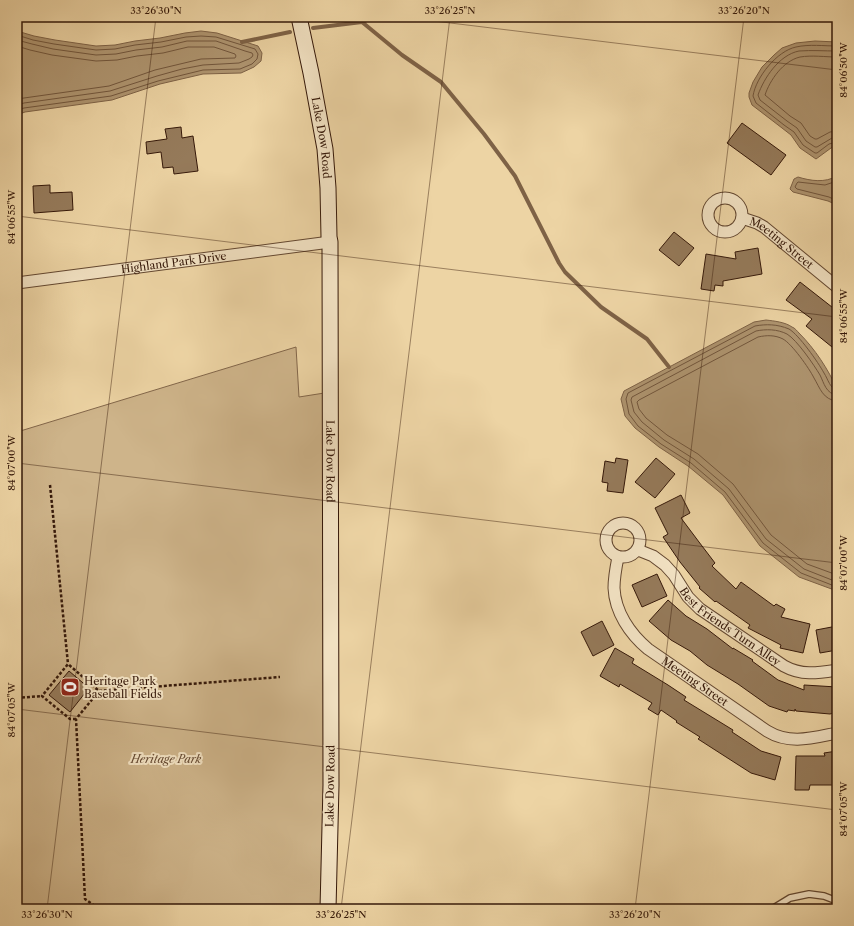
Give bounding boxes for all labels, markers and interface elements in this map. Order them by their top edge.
text: 33°26'30"N [130,4,182,17]
text: 33°26'25"N [424,4,476,17]
text: 33°26'20"N [718,4,770,17]
text: 84°06'50"W [837,41,850,98]
street label: Lake Dow Road [309,96,334,179]
text: 84°06'55"W [5,189,18,244]
street label: Meeting Street [748,214,816,272]
street label: Highland Park Drive [120,249,227,276]
text: 84°06'55"W [837,288,850,343]
street label: Lake Dow Road [323,420,337,503]
text: 84°07'00"W [5,434,18,491]
text: 84°07'00"W [837,534,850,591]
street label: Best Friends Turn Alley [677,585,784,669]
street label: Meeting Street [659,654,731,709]
place label: Heritage Park Baseball Fields [84,674,162,701]
sports icon: Heritage Park Baseball Fields [59,676,81,698]
text: 84°07'05"W [5,682,18,737]
street label: Lake Dow Road [322,744,338,827]
park label: Heritage Park [130,752,202,766]
text: 84°07'05"W [837,781,850,836]
text: 33°26'30"N [21,908,73,921]
text: 33°26'25"N [315,908,367,921]
text: 33°26'20"N [609,908,661,921]

